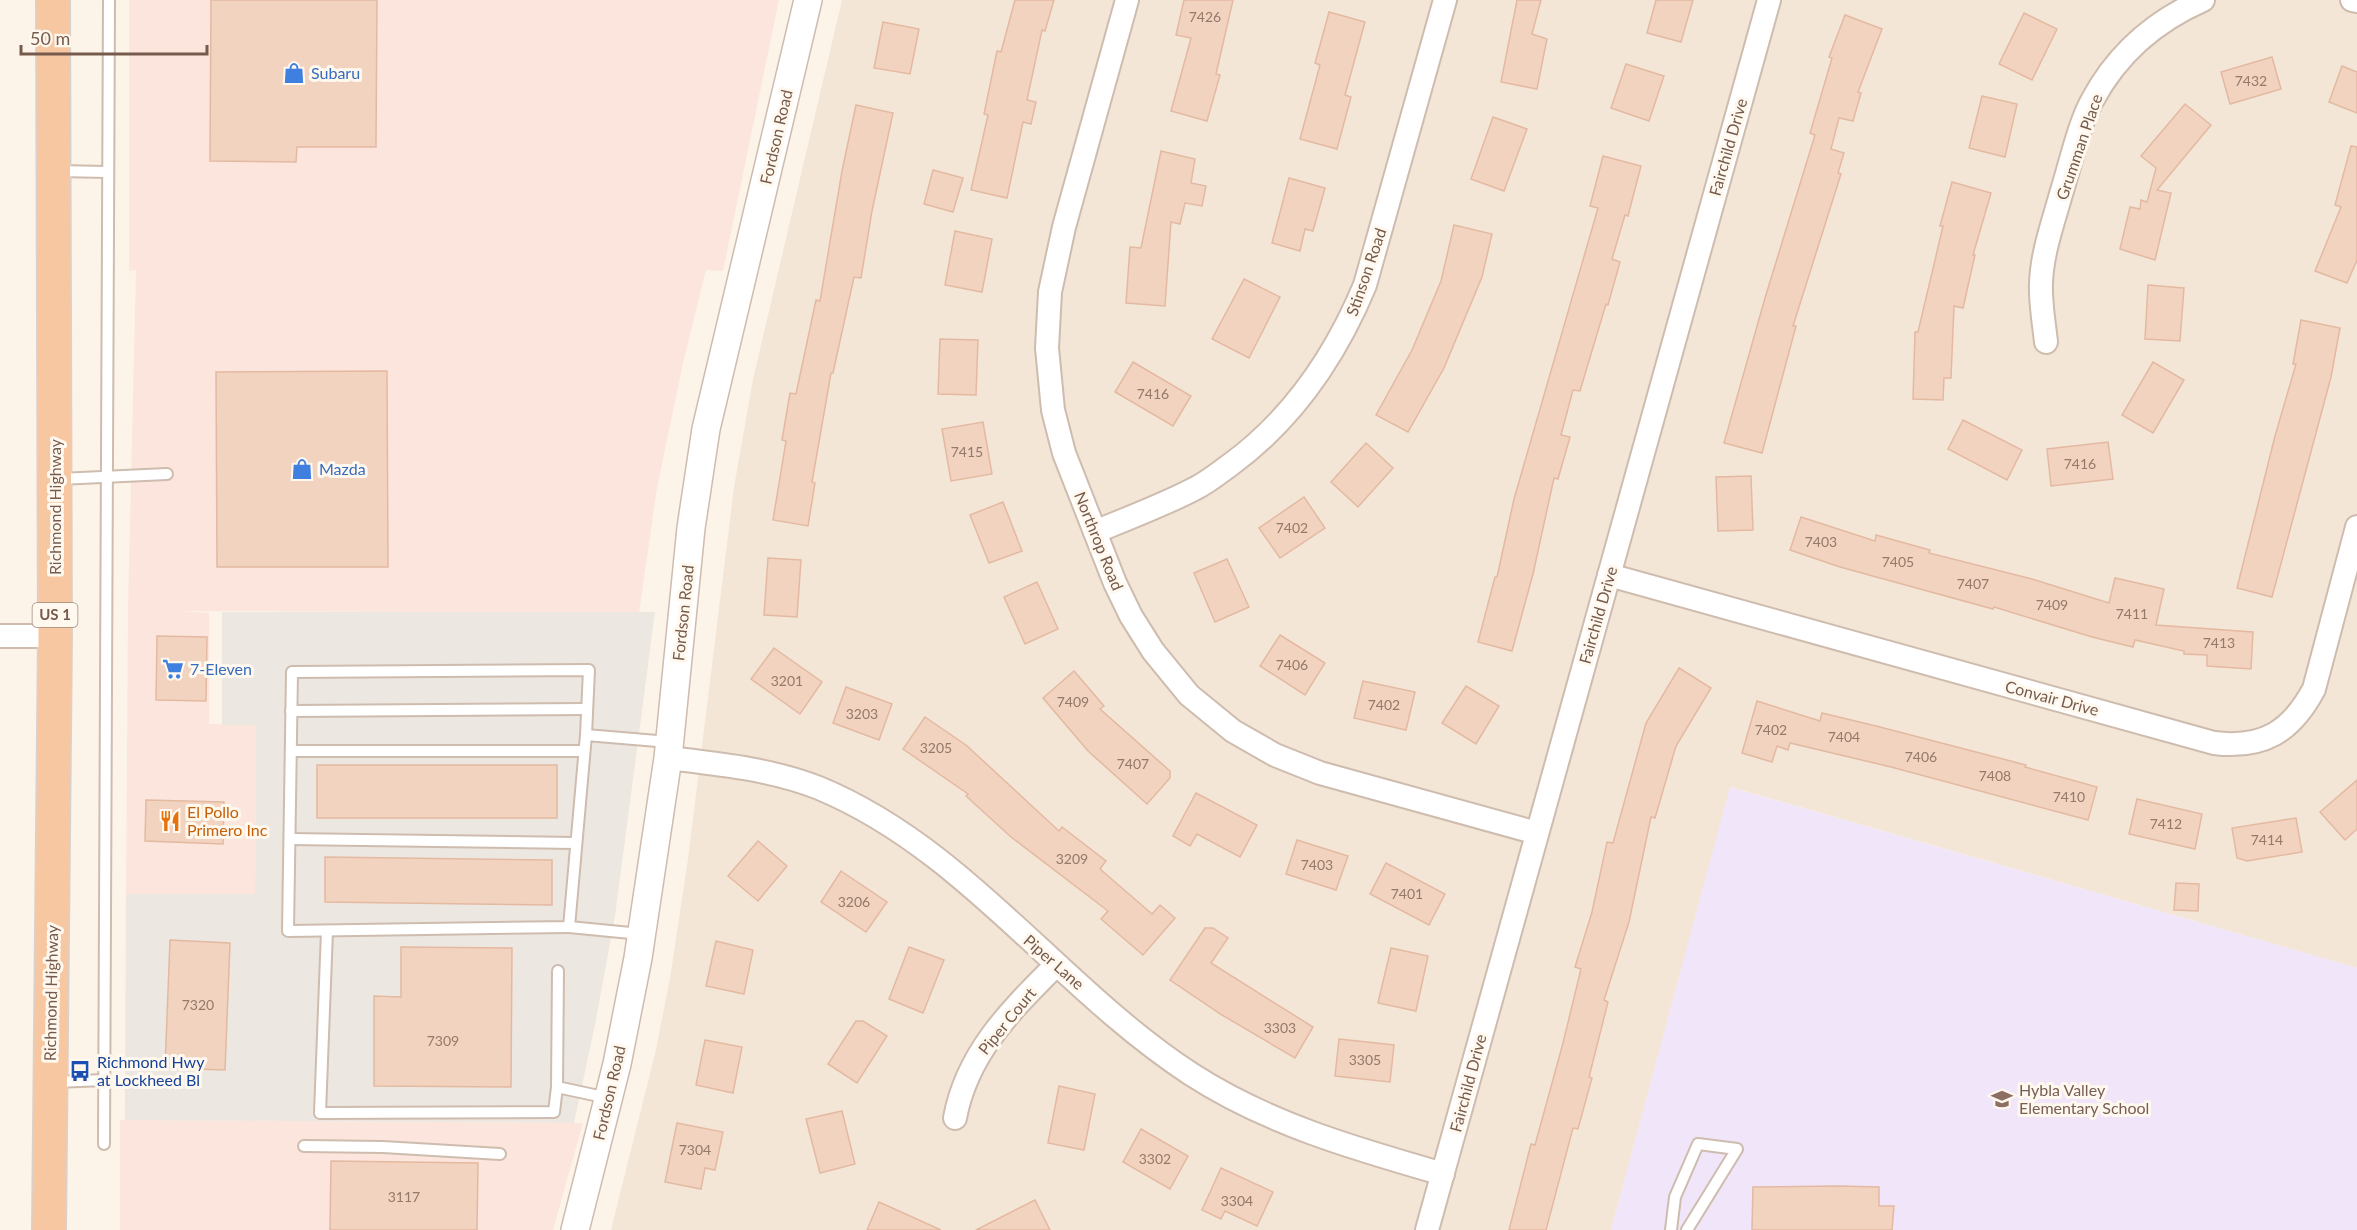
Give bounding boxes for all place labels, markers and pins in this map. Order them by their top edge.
shop icon: Subaru [282,61,306,85]
place label: Subaru [311,63,360,82]
shop icon: Mazda [290,457,314,481]
place label: Mazda [319,459,366,478]
supermarket icon: 7-Eleven [161,657,185,681]
place label: 7-Eleven [190,659,252,678]
place label: El Pollo Primero Inc [187,802,268,839]
restaurant icon: El Pollo Primero Inc [158,809,182,833]
place label: Richmond Hwy at Lockheed Bl [97,1052,205,1089]
bus stop icon: Richmond Hwy at Lockheed Bl [68,1059,92,1083]
place label: Hybla Valley Elementary School [2019,1080,2149,1117]
school or university icon: Hybla Valley Elementary School [1990,1087,2014,1111]

